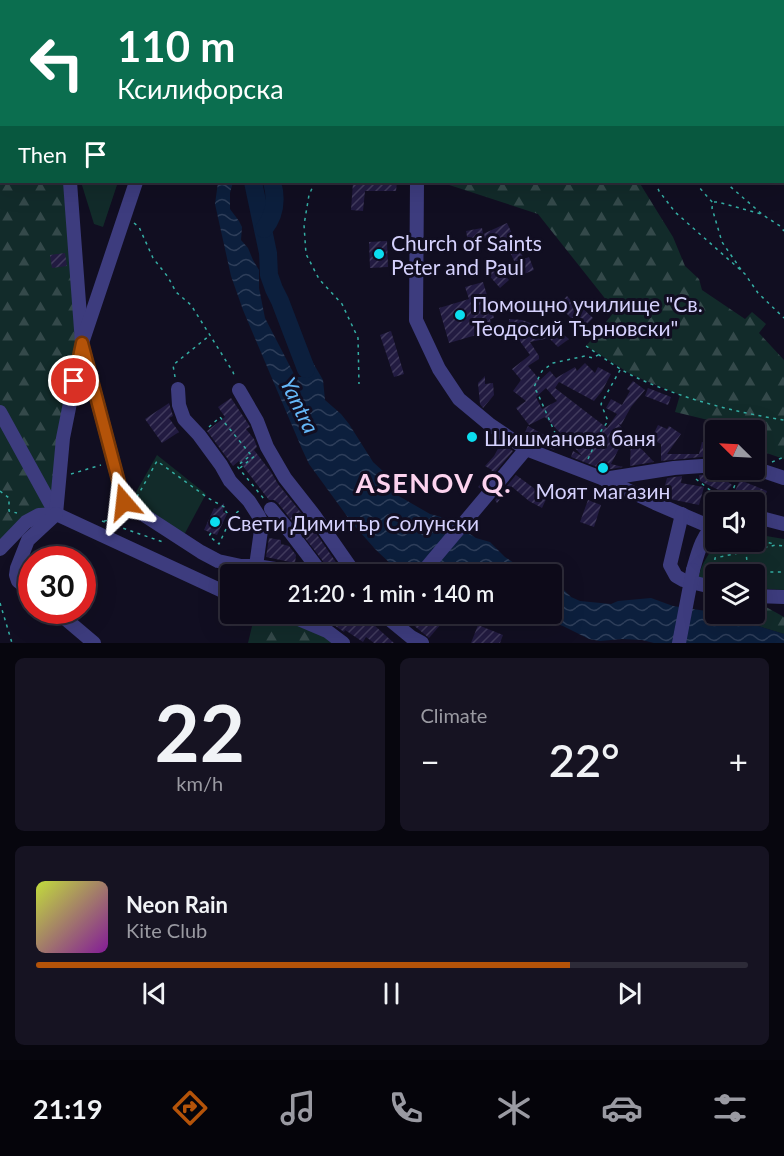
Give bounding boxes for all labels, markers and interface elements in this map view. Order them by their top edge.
text: 110 m [117,21,235,71]
icon: left [18,24,96,102]
text: Ксилифорска [117,72,284,105]
icon: arrive [79,138,112,171]
text: Then [18,141,67,168]
place label: Church of Saints Peter and Paul [391,230,542,279]
marker: Church of Saints Peter and Paul [372,247,386,261]
place label: Помощно училище "Св. Теодосий Търновски" [472,291,703,340]
marker: Помощно училище "Св. Теодосий Търновски" [453,308,467,322]
pin [48,355,99,406]
icon: arrive [57,364,90,397]
water label: Yantra [275,373,325,437]
north arrow [705,420,765,480]
map controls [705,420,765,624]
place label: Шишманова баня [484,425,656,450]
marker: Шишманова баня [465,430,479,444]
marker: Моят магазин [596,461,610,475]
district label: ASENOV Q. [355,466,512,499]
position arrow [92,470,156,534]
place label: Моят магазин [536,478,670,503]
button: sound [705,492,765,552]
place label: Свети Димитър Солунски [227,510,479,535]
marker: Свети Димитър Солунски [208,515,222,529]
speed limit sign: 30 [18,546,96,624]
button: layers [705,564,765,624]
text: 21:20 · 1 min · 140 m [288,580,494,607]
text: 22 [155,685,245,779]
text: Climate [421,703,487,727]
text: 22° [549,733,620,787]
text: − [421,741,440,781]
text: + [729,741,748,781]
text: km/h [176,771,223,795]
text: Neon Rain [126,891,228,918]
text: Kite Club [126,918,207,942]
icon: previous [138,977,171,1010]
icon: pause [375,977,408,1010]
icon: next [613,977,646,1010]
icon: directions [169,1087,211,1129]
icon: music [277,1087,319,1129]
icon: phone [385,1087,427,1129]
icon: climate [493,1087,535,1129]
icon: car [601,1087,643,1129]
icon: filters [709,1087,751,1129]
text: 21:19 [33,1092,103,1125]

